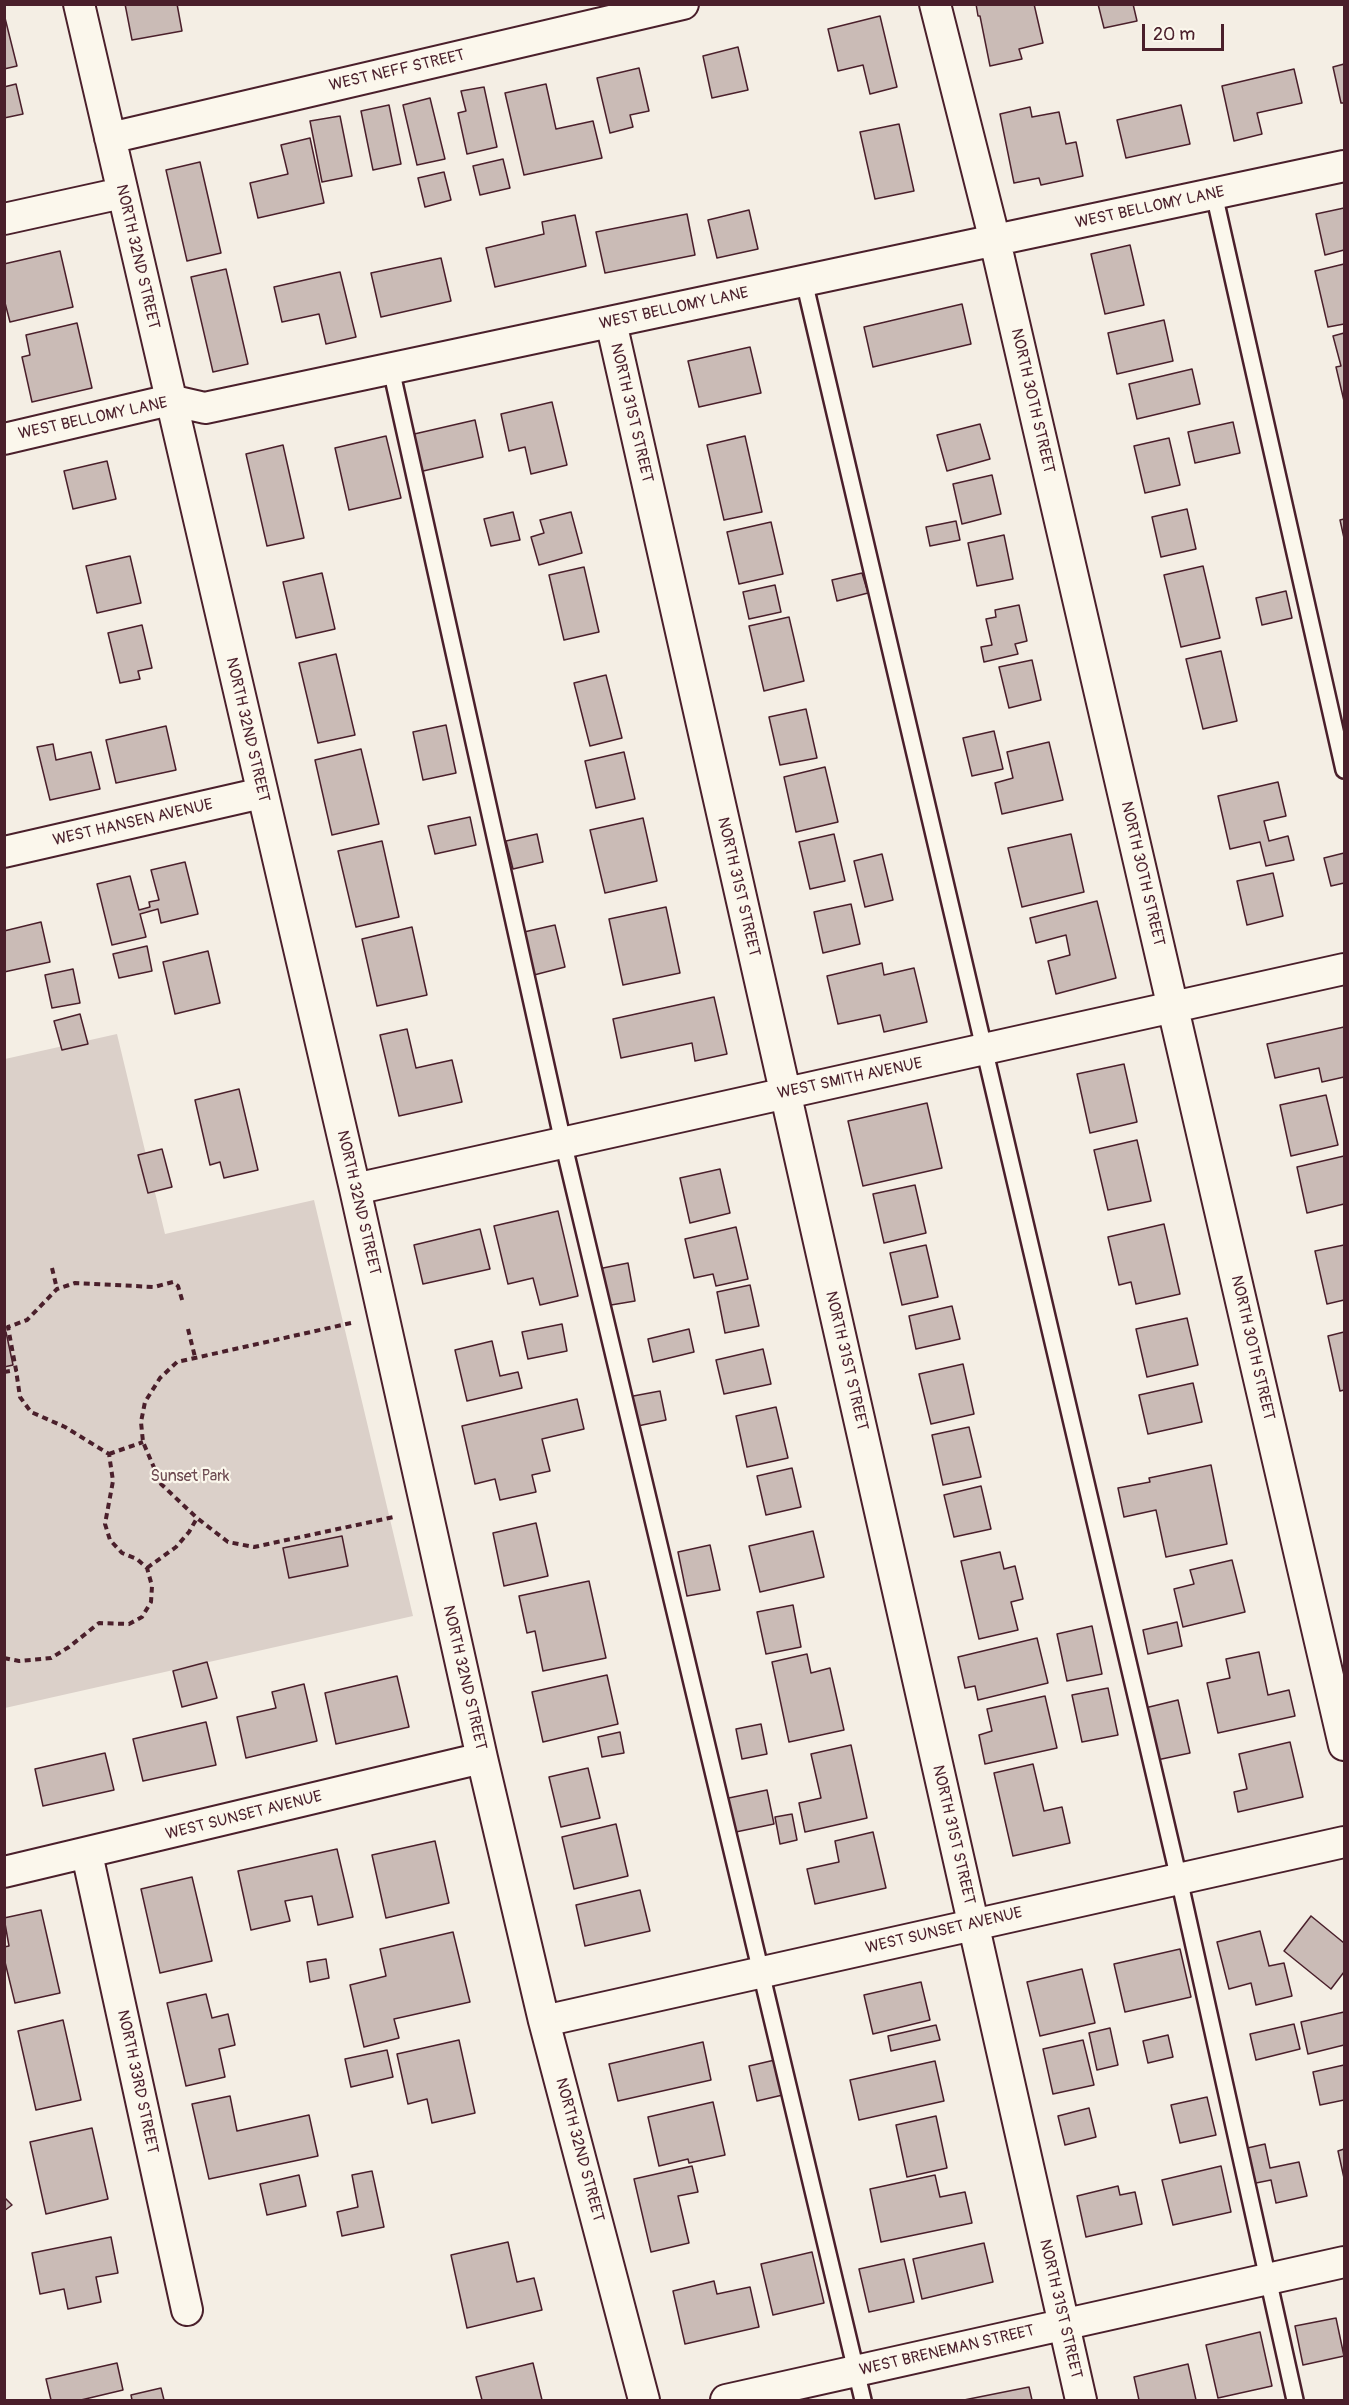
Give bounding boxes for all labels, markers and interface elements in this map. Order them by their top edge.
scale bar [1145,12,1228,50]
text: 20 m [1153,23,1195,46]
street label: WEST NEFF STREET [327,46,467,96]
street label: NORTH 32ND STREET [111,183,163,331]
street label: WEST BELLOMY LANE [1074,183,1226,233]
street label: WEST BELLOMY LANE [598,284,750,334]
street label: NORTH 30TH STREET [1006,327,1058,475]
street label: NORTH 31ST STREET [606,341,656,485]
street label: WEST BELLOMY LANE [17,394,169,444]
street label: NORTH 32ND STREET [221,656,273,804]
street label: WEST HANSEN AVENUE [51,795,215,851]
street label: NORTH 30TH STREET [1116,800,1168,948]
street label: NORTH 31ST STREET [713,815,763,959]
street label: WEST SMITH AVENUE [776,1054,924,1104]
street label: NORTH 32ND STREET [332,1129,384,1277]
street label: NORTH 30TH STREET [1226,1274,1278,1422]
street label: NORTH 31ST STREET [821,1289,871,1433]
park label: Sunset Park [150,1467,230,1487]
street label: NORTH 32ND STREET [438,1604,490,1752]
street label: NORTH 31ST STREET [928,1763,978,1907]
street label: WEST SUNSET AVENUE [164,1787,324,1845]
street label: WEST SUNSET AVENUE [864,1904,1024,1958]
street label: NORTH 33RD STREET [112,2008,162,2156]
street label: NORTH 32ND STREET [551,2076,607,2224]
street label: NORTH 31ST STREET [1035,2237,1085,2381]
street label: WEST BRENEMAN STREET [858,2322,1036,2380]

